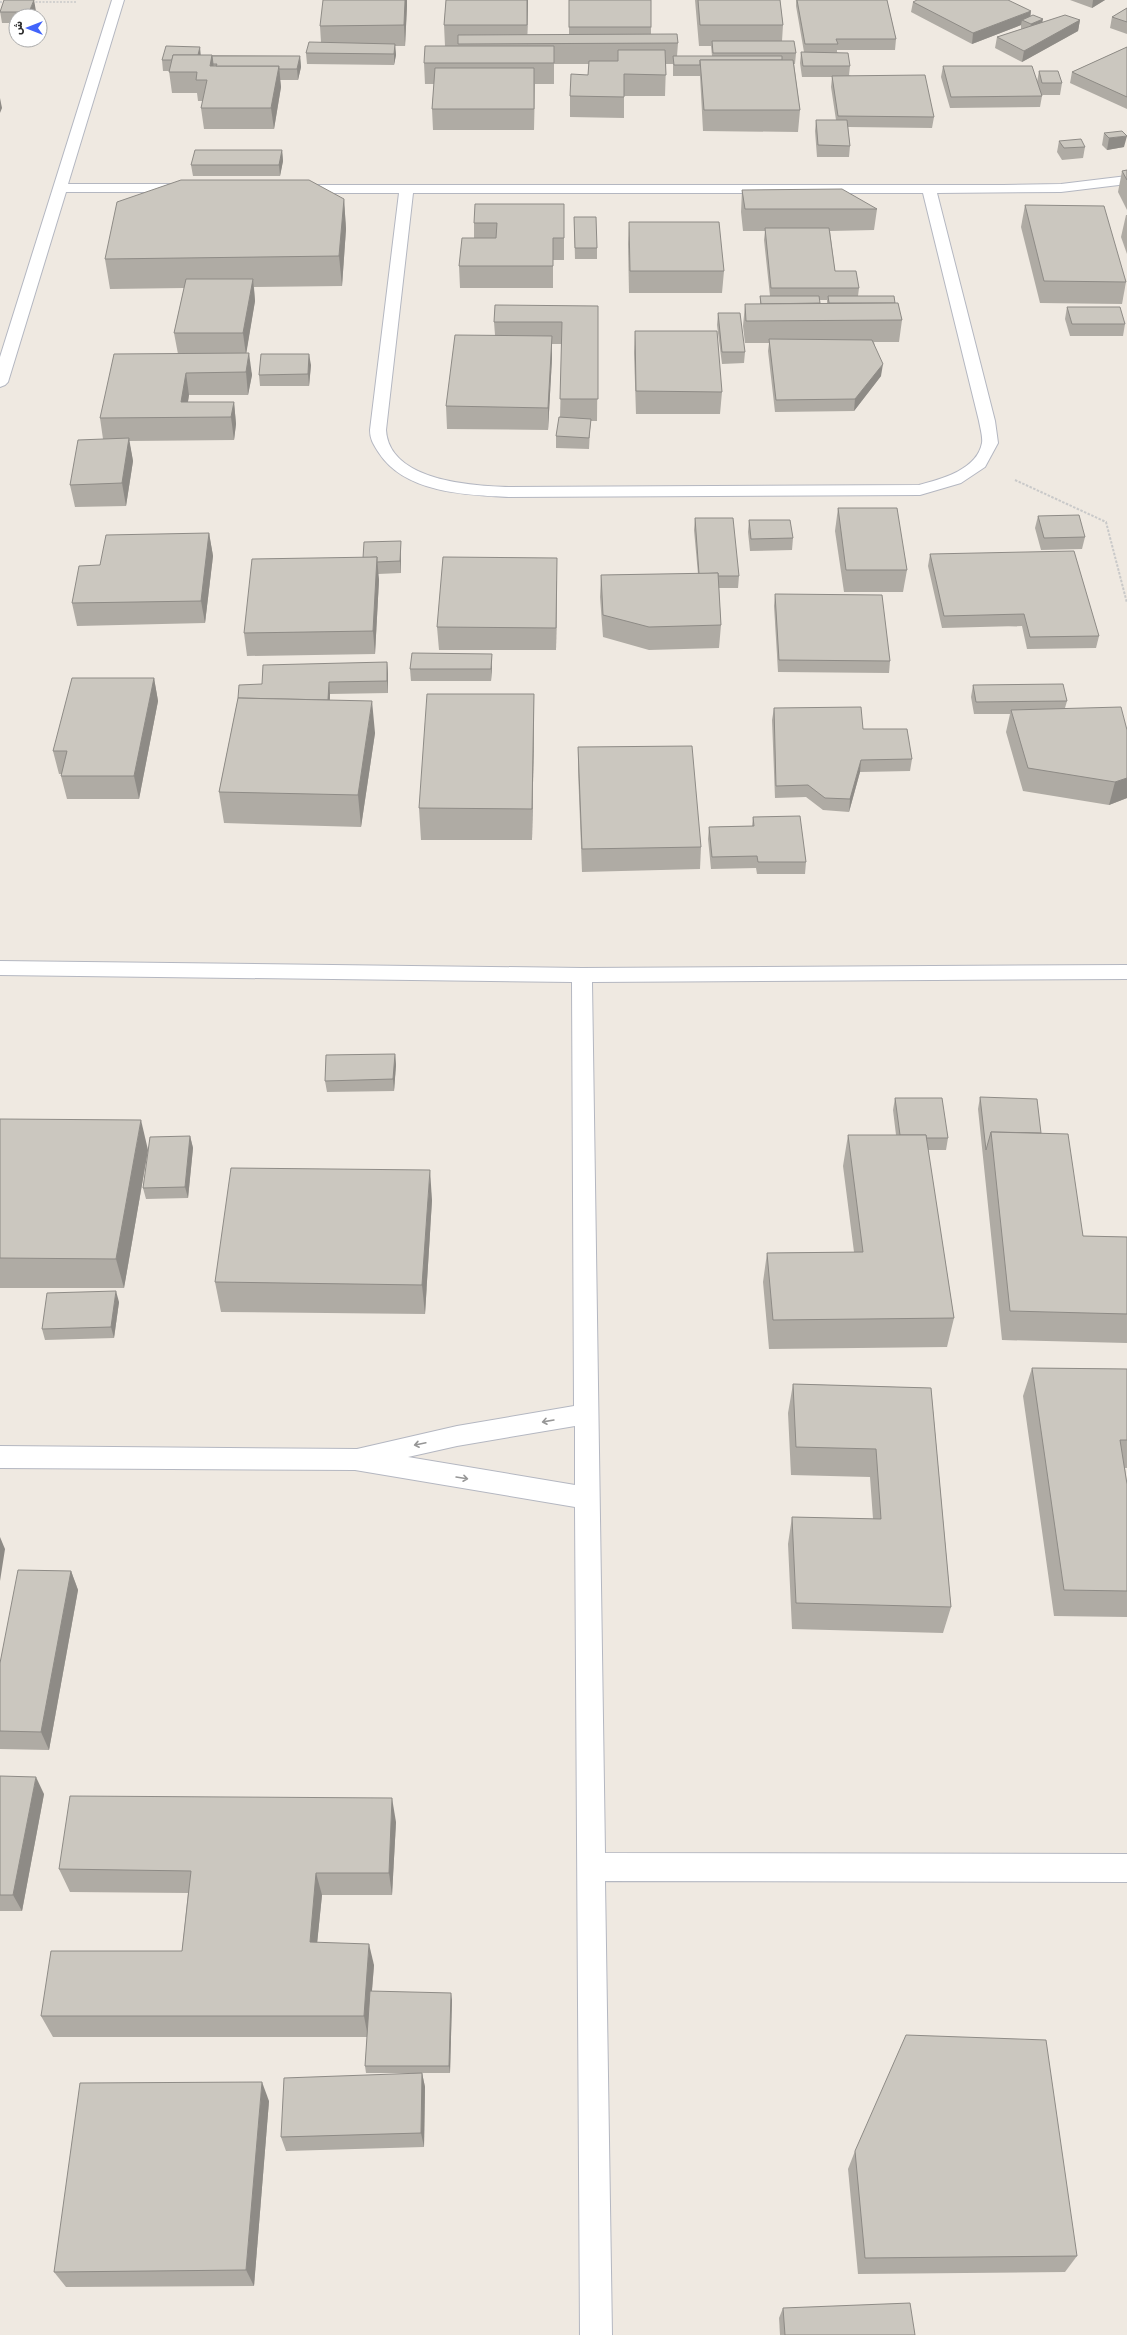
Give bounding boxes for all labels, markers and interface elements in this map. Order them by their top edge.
north arrow [8,8,48,48]
text: ش [12,21,25,35]
one-way arrow [542,1417,555,1425]
one-way arrow [414,1440,427,1448]
one-way arrow [455,1474,468,1482]

